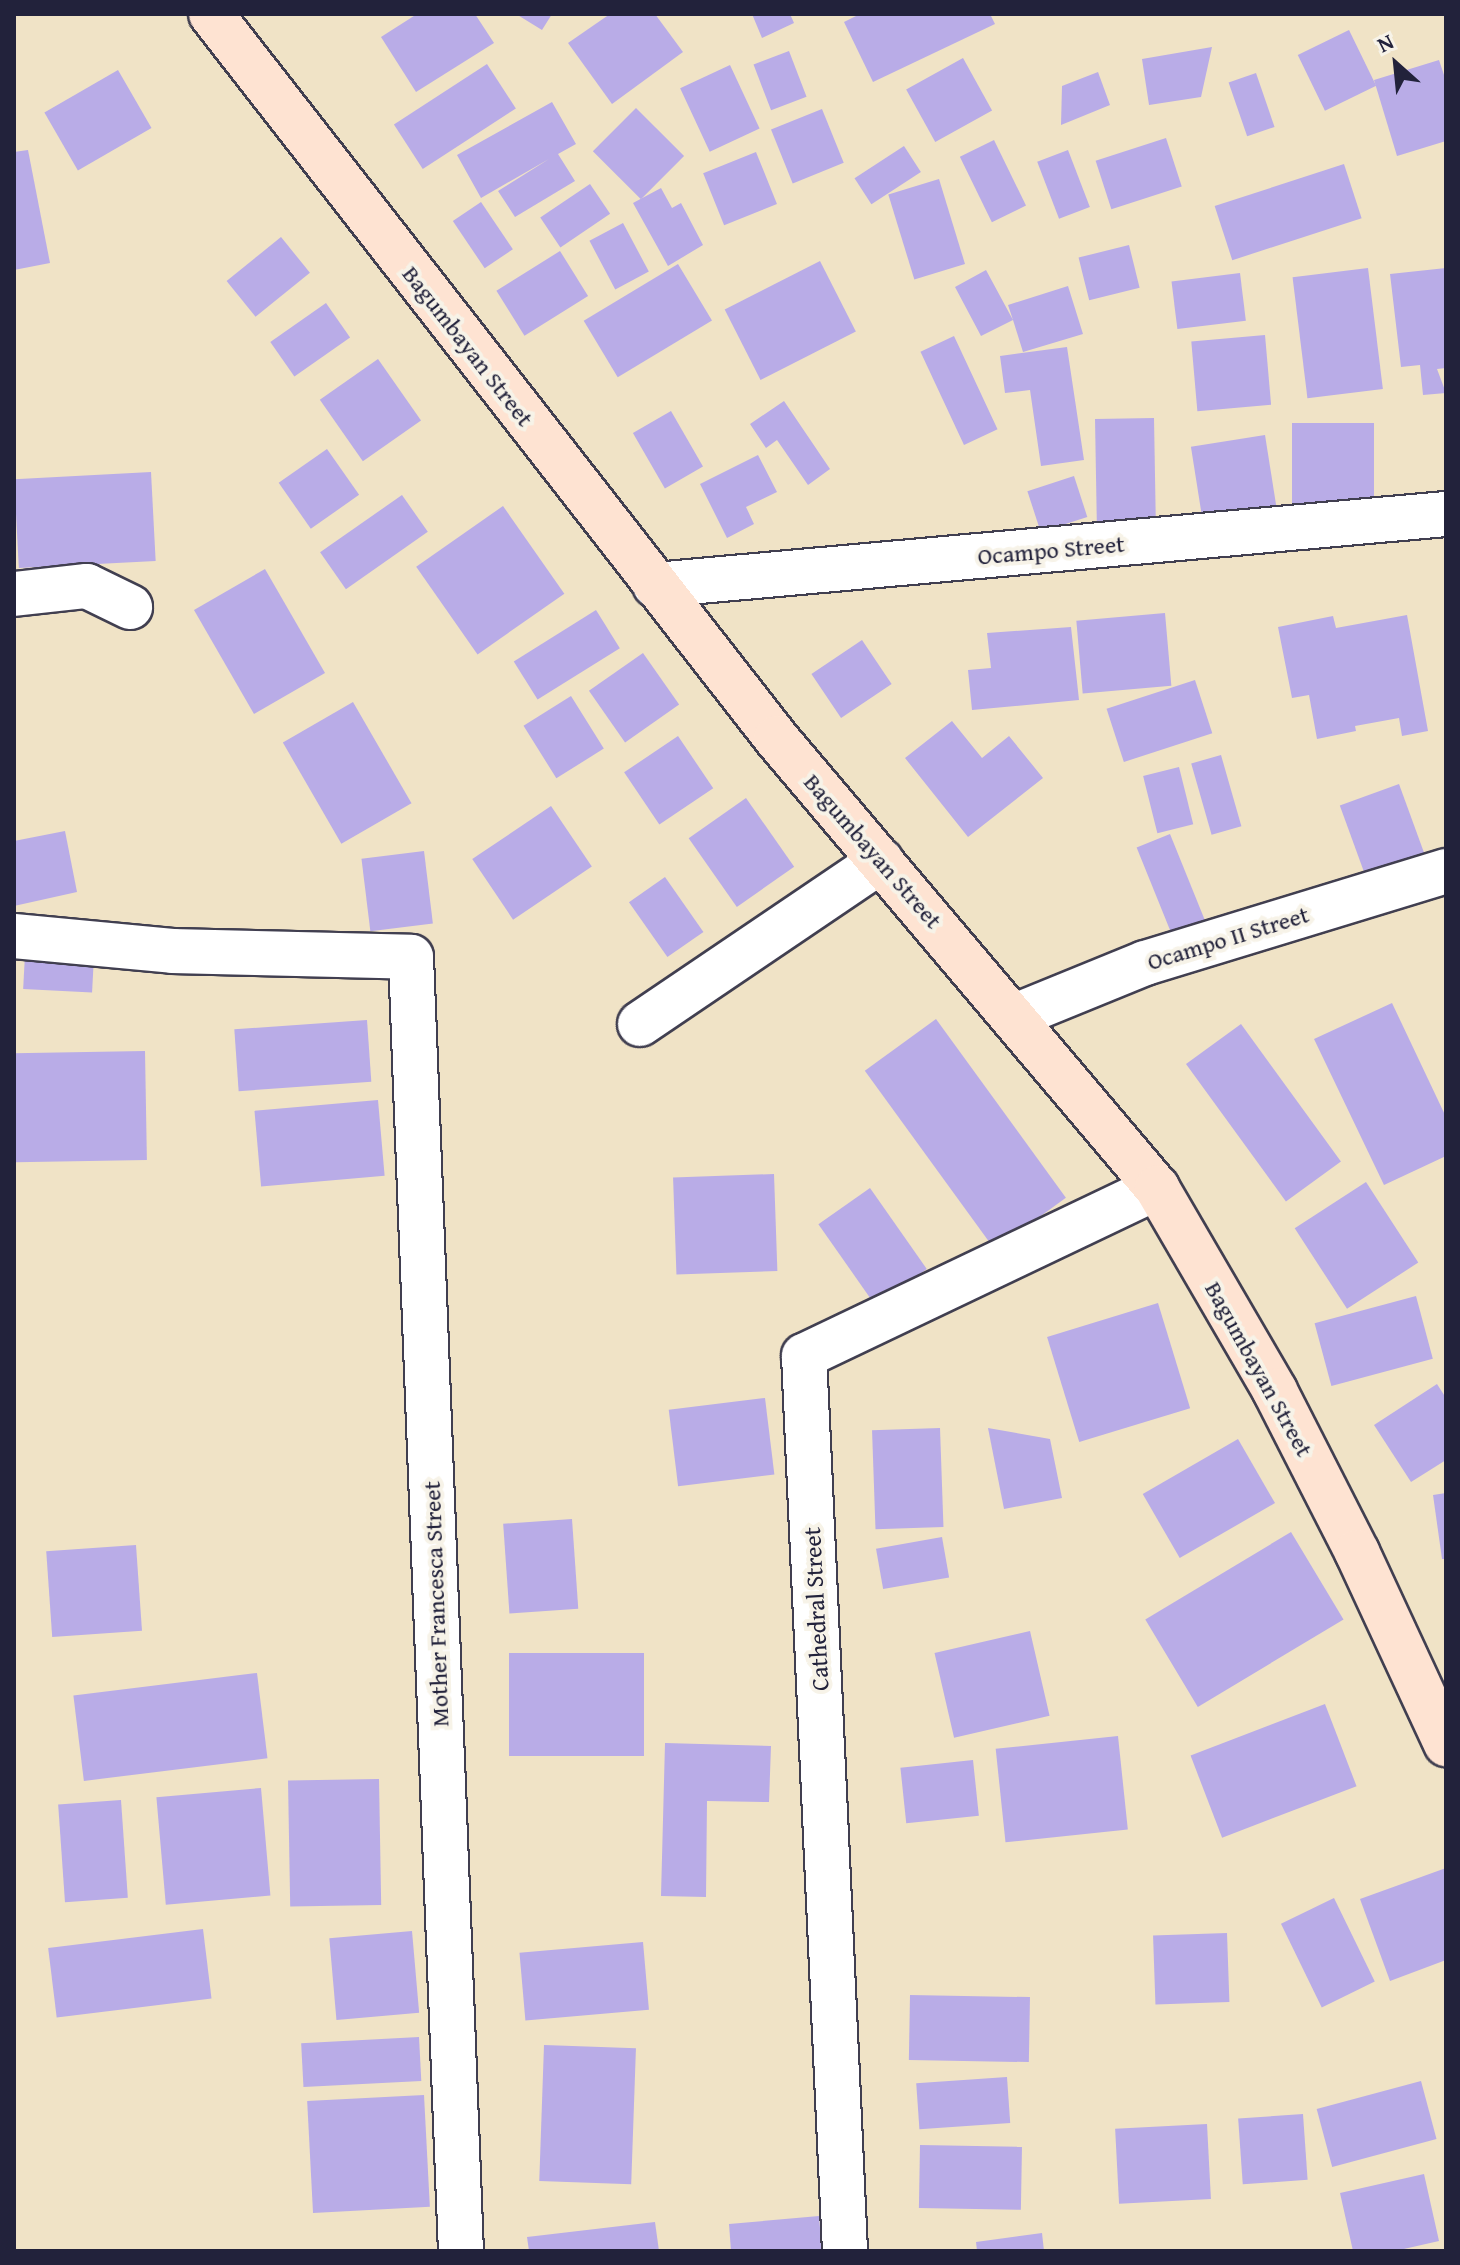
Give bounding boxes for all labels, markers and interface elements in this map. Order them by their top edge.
north arrow [1356,24,1436,104]
text: N [1371,25,1399,60]
street label: Bagumbayan Street [396,260,540,432]
street label: Ocampo Street [976,529,1126,571]
street label: Bagumbayan Street [798,768,948,934]
street label: Ocampo Ⅱ Street [1144,900,1312,976]
street label: Bagumbayan Street [1199,1276,1319,1462]
street label: Mother Francesca Street [417,1481,455,1727]
street label: Cathedral Street [797,1526,835,1692]

